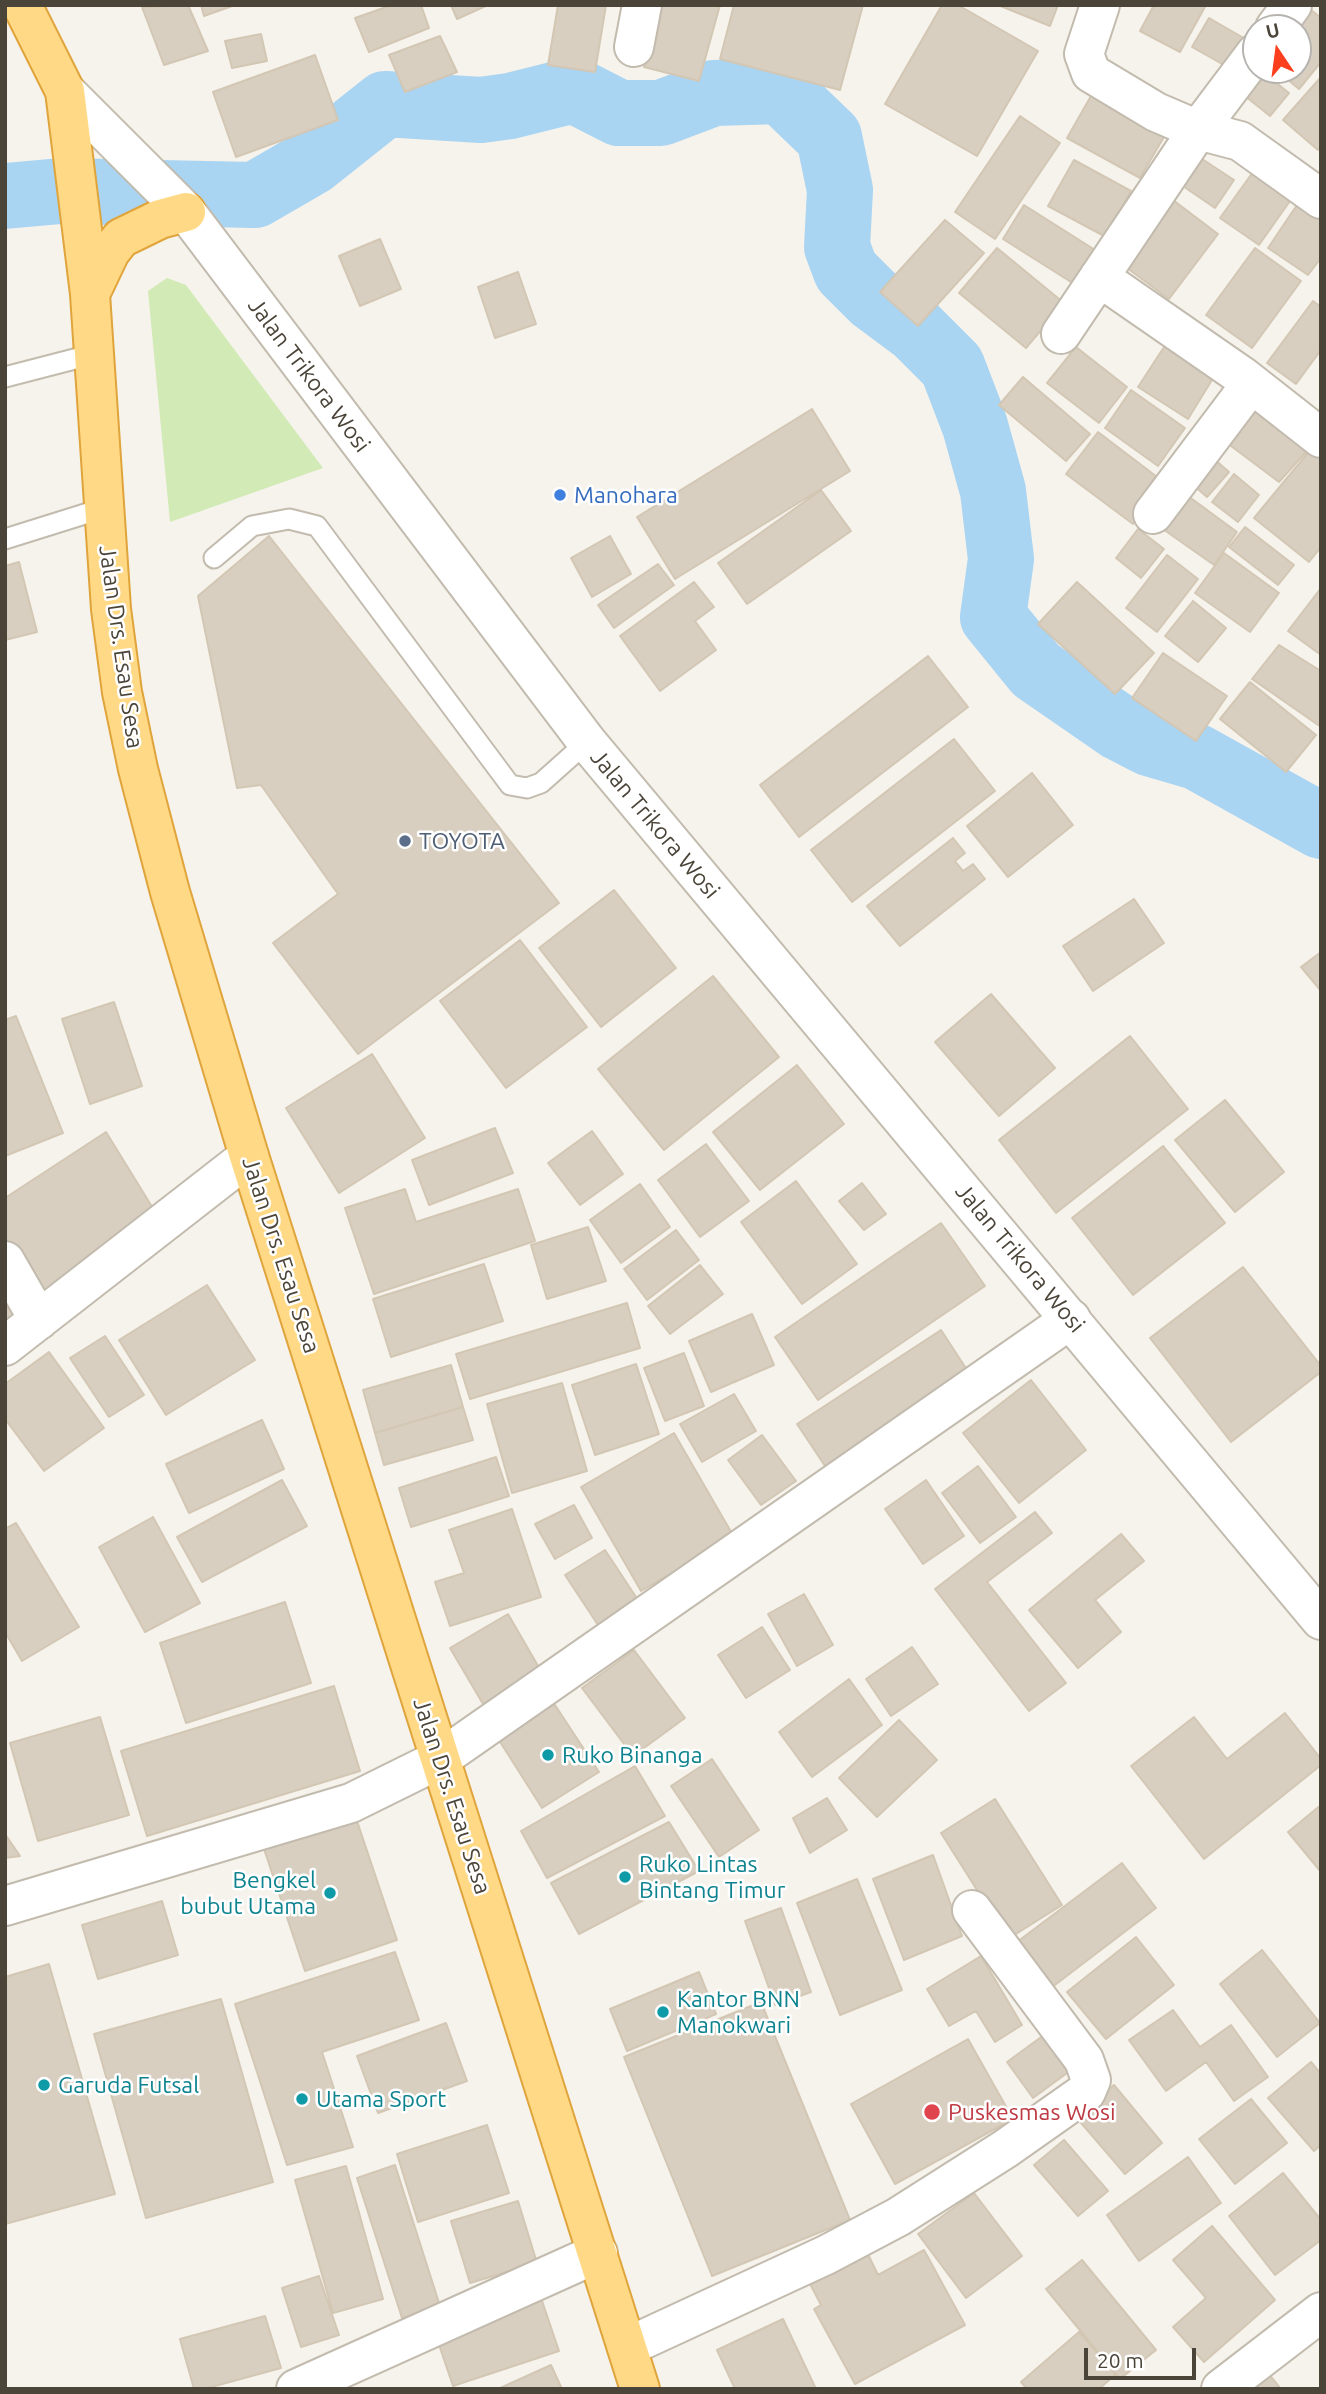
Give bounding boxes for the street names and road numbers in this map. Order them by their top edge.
street label: Jalan Trikora Wosi [242,292,376,458]
street label: Jalan Drs. Esau Sesa [93,544,149,750]
street label: Jalan Trikora Wosi [585,744,725,904]
street label: Jalan Drs. Esau Sesa [236,1153,326,1357]
street label: Jalan Trikora Wosi [950,1178,1090,1338]
street label: Jalan Drs. Esau Sesa [407,1694,497,1898]

